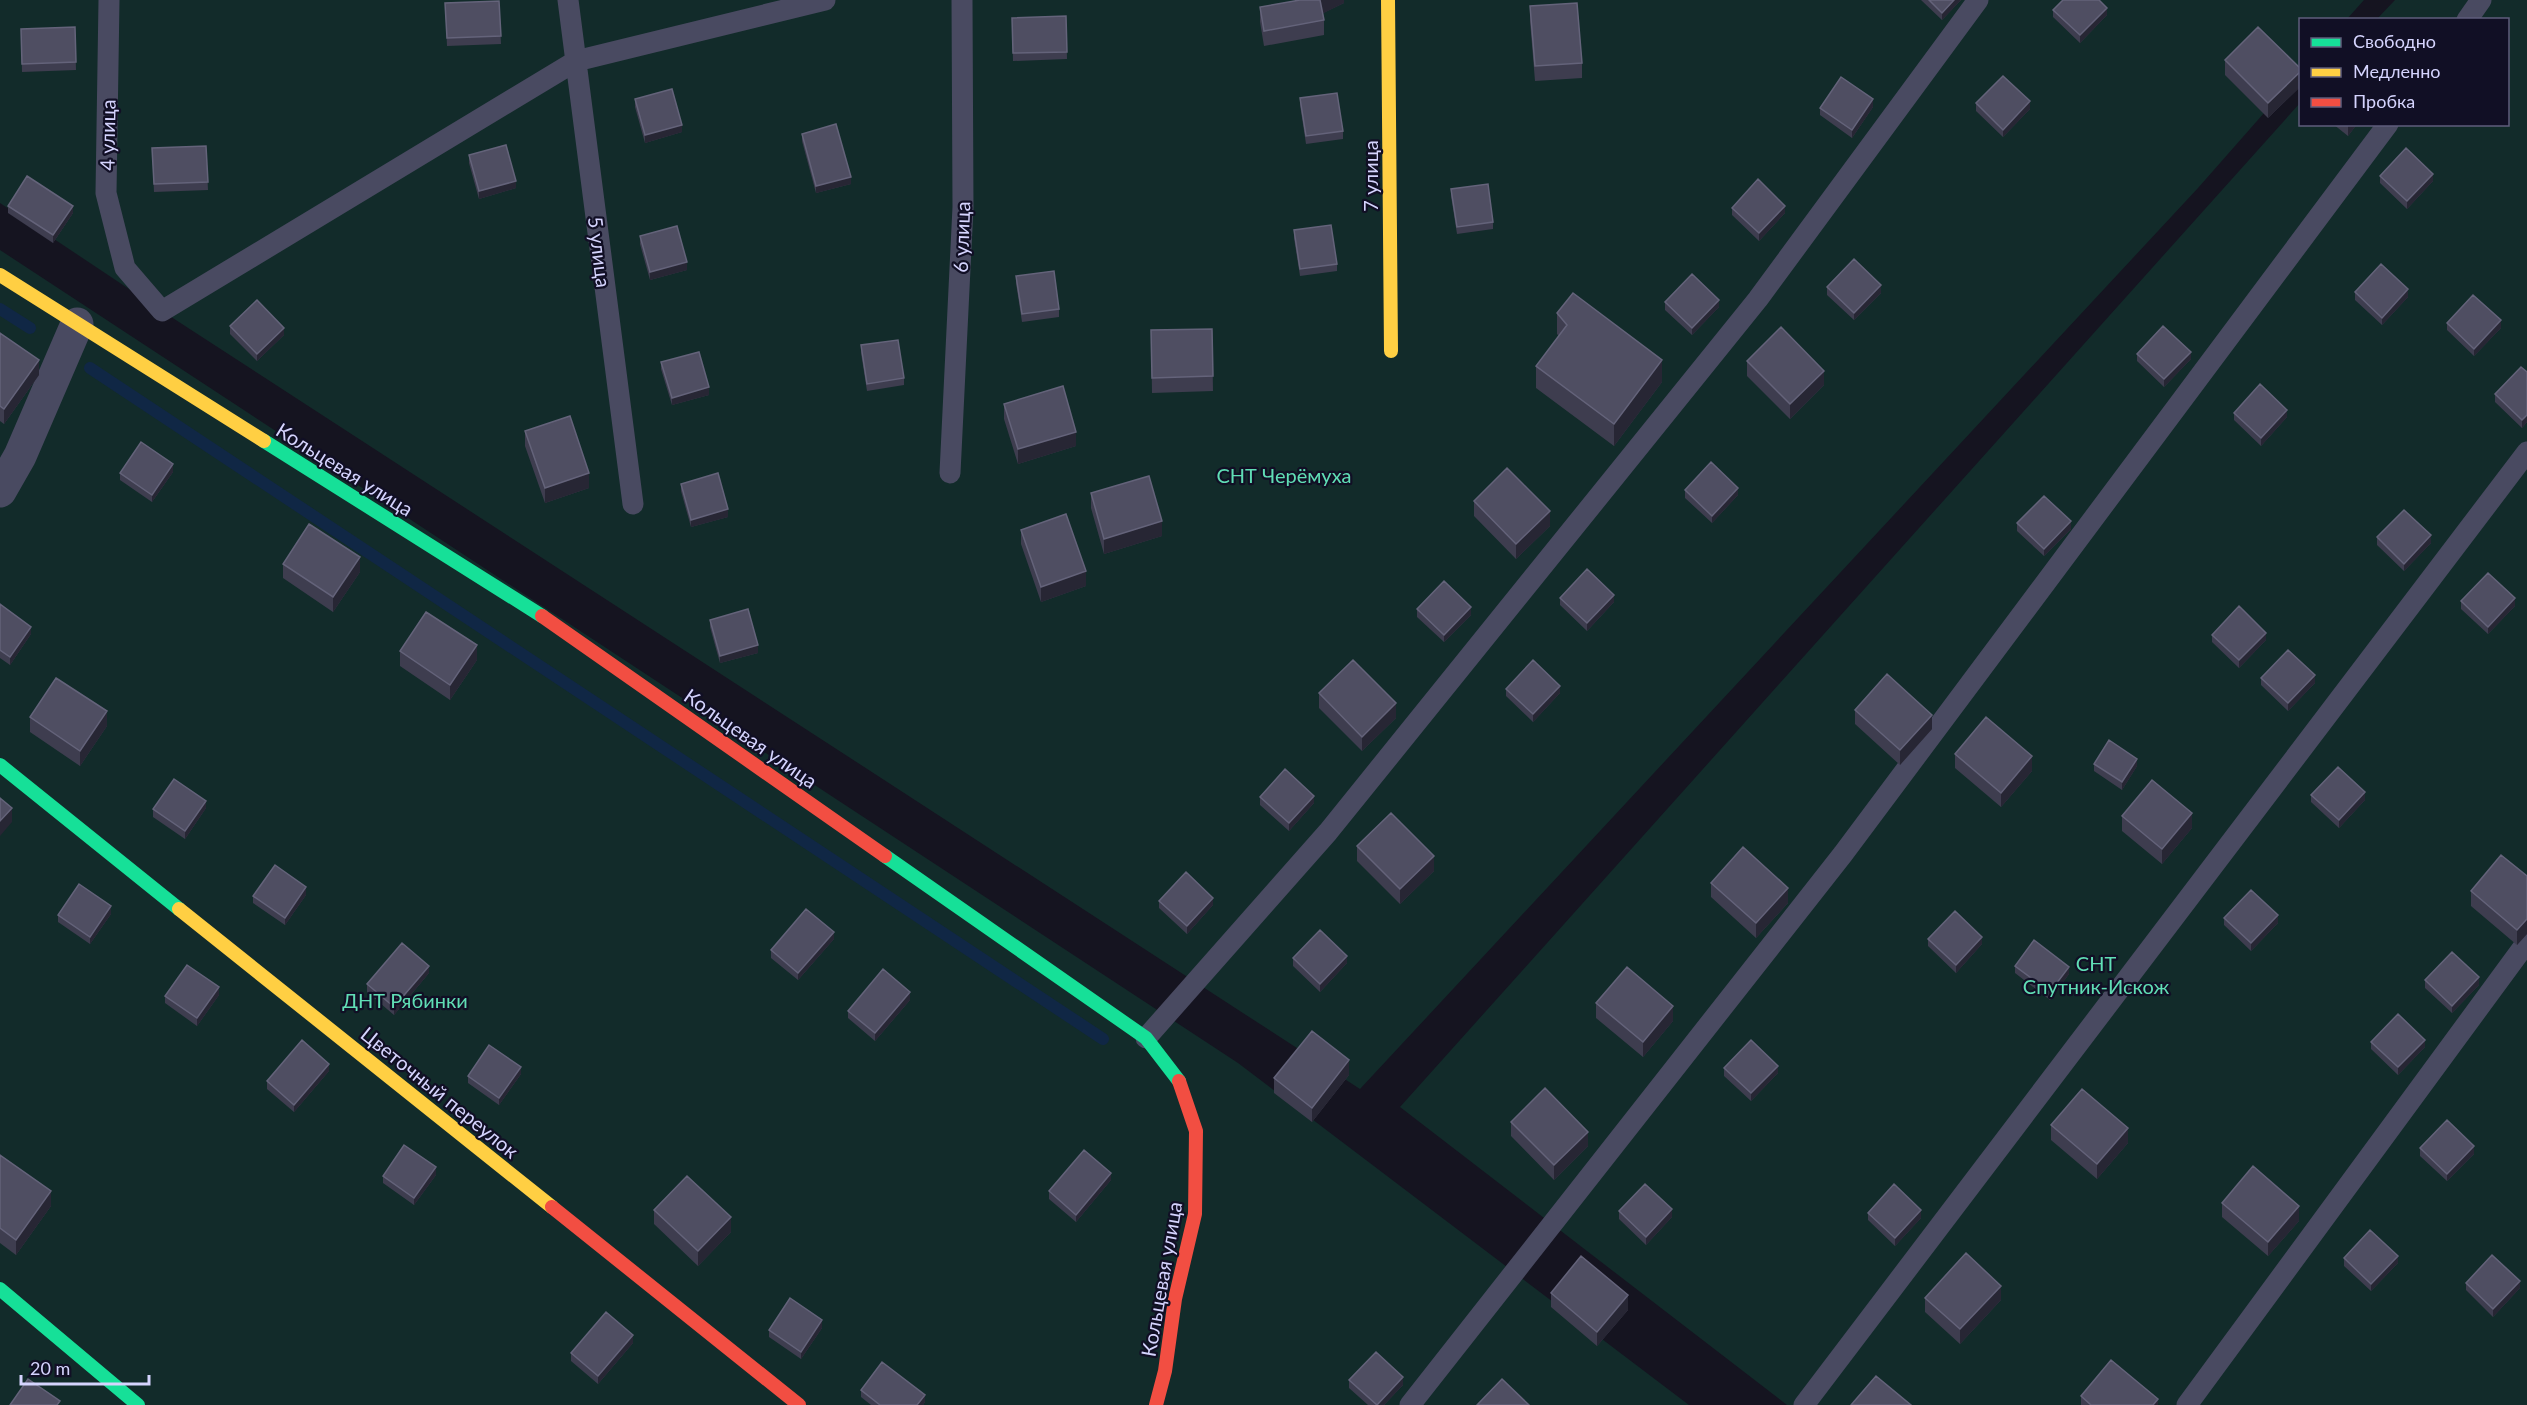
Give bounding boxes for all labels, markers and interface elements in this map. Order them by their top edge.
legend [2299,18,2509,126]
text: Свободно [2353,30,2436,52]
text: Медленно [2353,60,2441,82]
text: Пробка [2353,90,2415,112]
street label: 4 улица [94,99,120,171]
street label: 7 улица [1358,140,1382,212]
street label: 6 улица [948,201,974,273]
street label: 5 улица [584,215,616,289]
street label: Кольцевая улица [272,417,418,521]
park label: СНТ Черёмуха [1216,463,1352,487]
street label: Кольцевая улица [680,683,822,793]
park label: СНТ Спутник-Искож [2023,951,2169,998]
park label: ДНТ Рябинки [342,988,468,1012]
street label: Цветочный переулок [356,1021,524,1163]
street label: Кольцевая улица [1136,1200,1186,1358]
scale bar [21,1348,148,1386]
text: 20 m [30,1357,70,1379]

